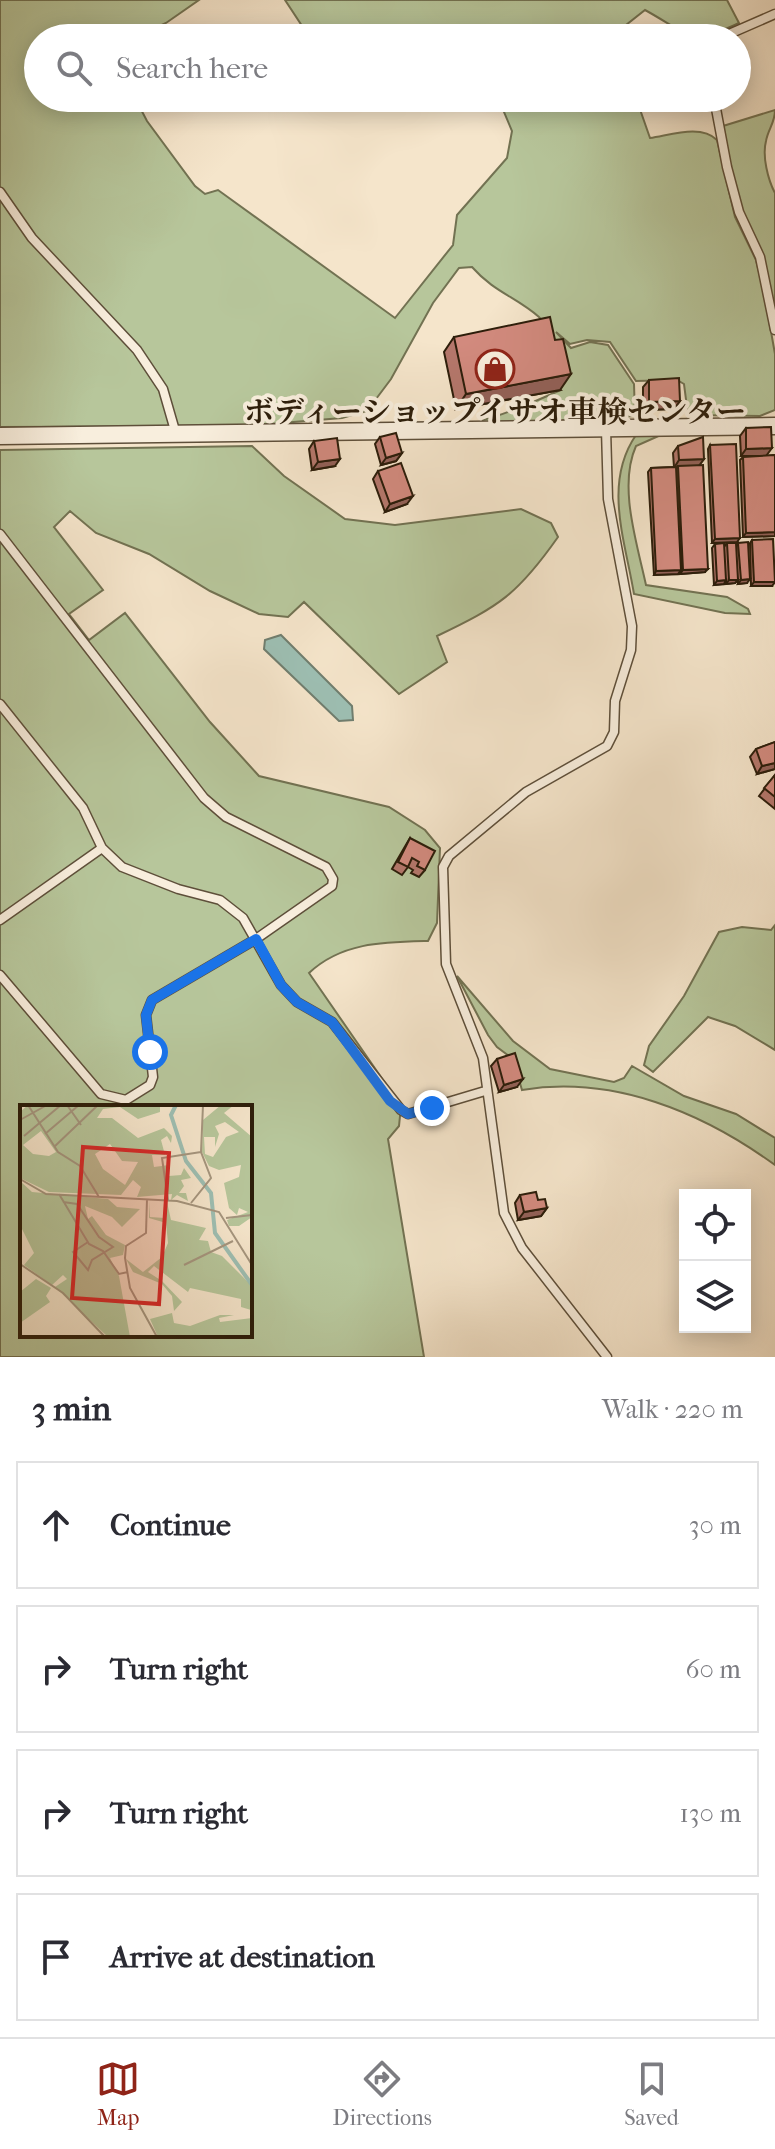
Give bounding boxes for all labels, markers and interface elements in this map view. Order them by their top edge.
search box [24,24,751,112]
icon: search [52,46,96,90]
text: Search here [116,51,268,86]
shop icon: ボディーショップイサオ車検センター [474,348,516,390]
place label: ボディーショップイサオ車検センター [244,395,746,430]
route start [132,1034,168,1070]
route end [414,1090,450,1126]
inset map [20,1105,252,1337]
map controls [679,1189,751,1333]
button: locate [679,1189,751,1261]
button: layers [679,1261,751,1333]
text: 3 min [32,1389,111,1429]
text: Walk · 220 m [602,1394,743,1425]
icon: ahead [34,1503,78,1547]
text: Continue [110,1508,231,1543]
text: 30 m [689,1510,741,1541]
icon: right [34,1647,78,1691]
text: Turn right [110,1652,248,1687]
text: 60 m [685,1654,741,1685]
icon: right [34,1791,78,1835]
text: Turn right [110,1796,248,1831]
text: 130 m [680,1798,741,1829]
icon: arrive [34,1935,78,1979]
text: Arrive at destination [110,1940,375,1975]
tab: Map [96,2057,140,2131]
tab: Directions [333,2057,432,2131]
tab: Saved [624,2057,679,2131]

